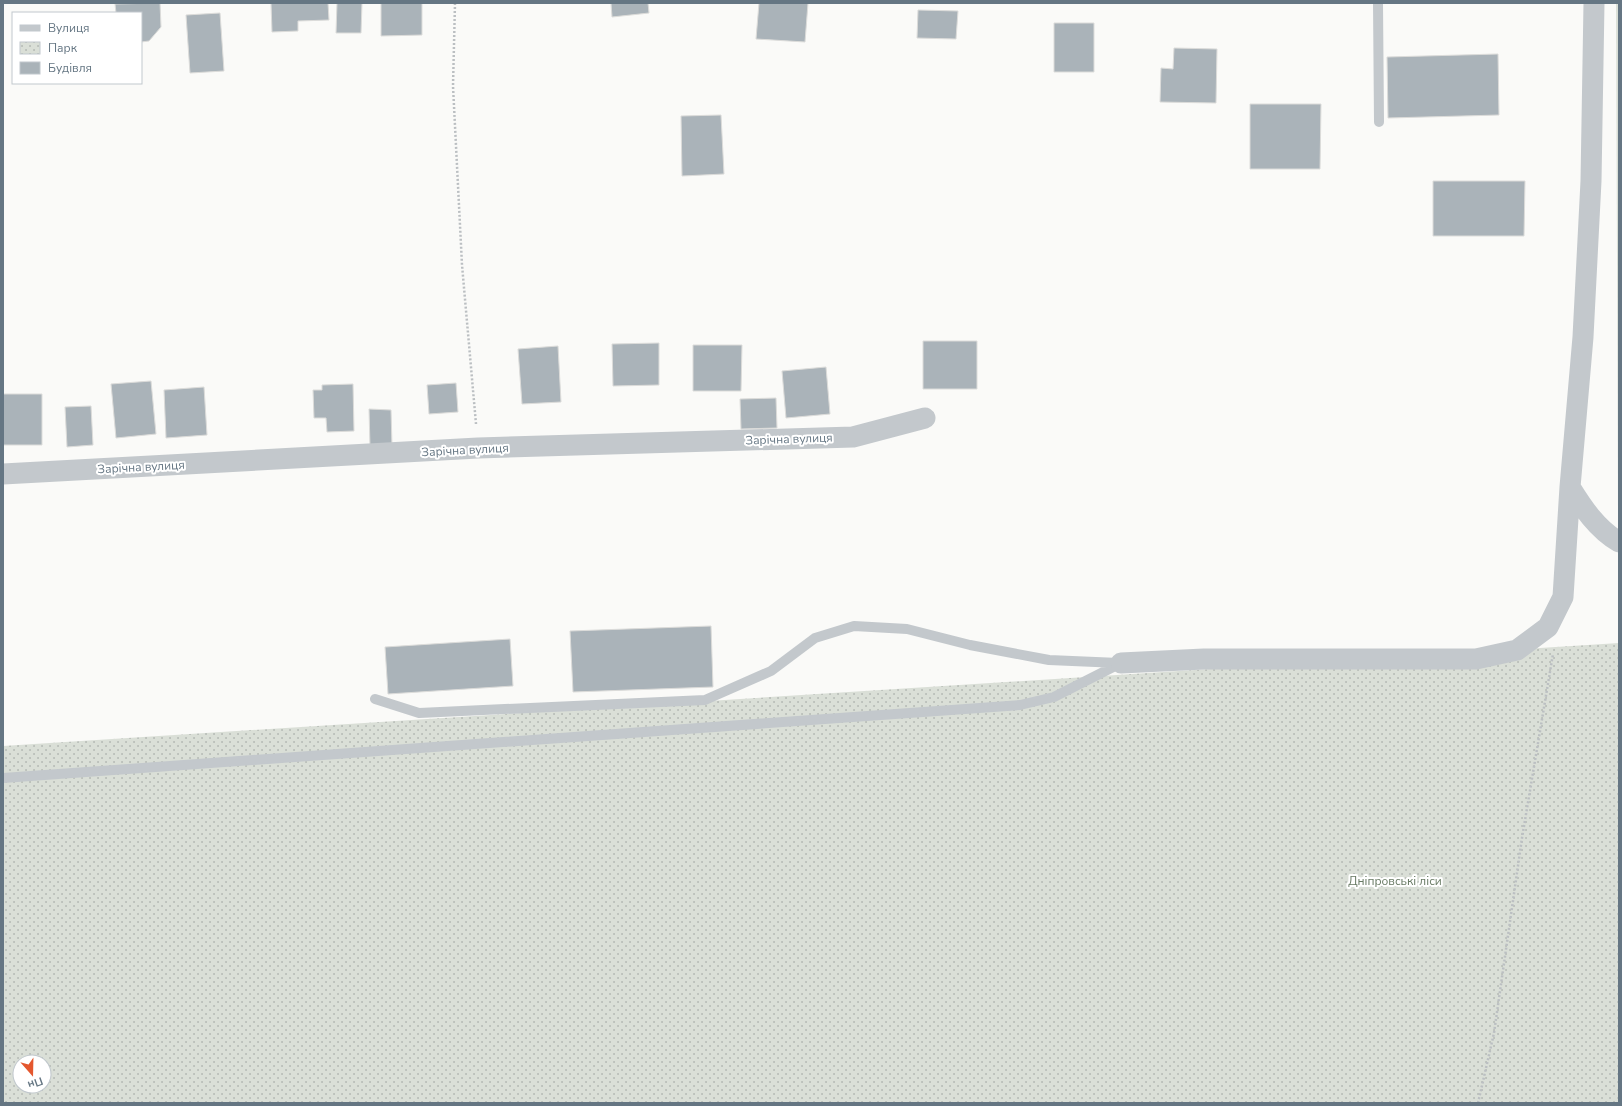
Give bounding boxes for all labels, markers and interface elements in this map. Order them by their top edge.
legend [12,12,142,84]
text: Вулиця [48,20,90,36]
text: Парк [48,40,78,56]
text: Будівля [48,60,92,76]
street label: Зарічна вулиця [745,429,833,449]
street label: Зарічна вулиця [421,440,509,460]
street label: Зарічна вулиця [97,457,185,477]
park label: Дніпровські ліси [1348,873,1442,889]
north arrow [12,1054,52,1094]
text: Пн [26,1073,45,1093]

